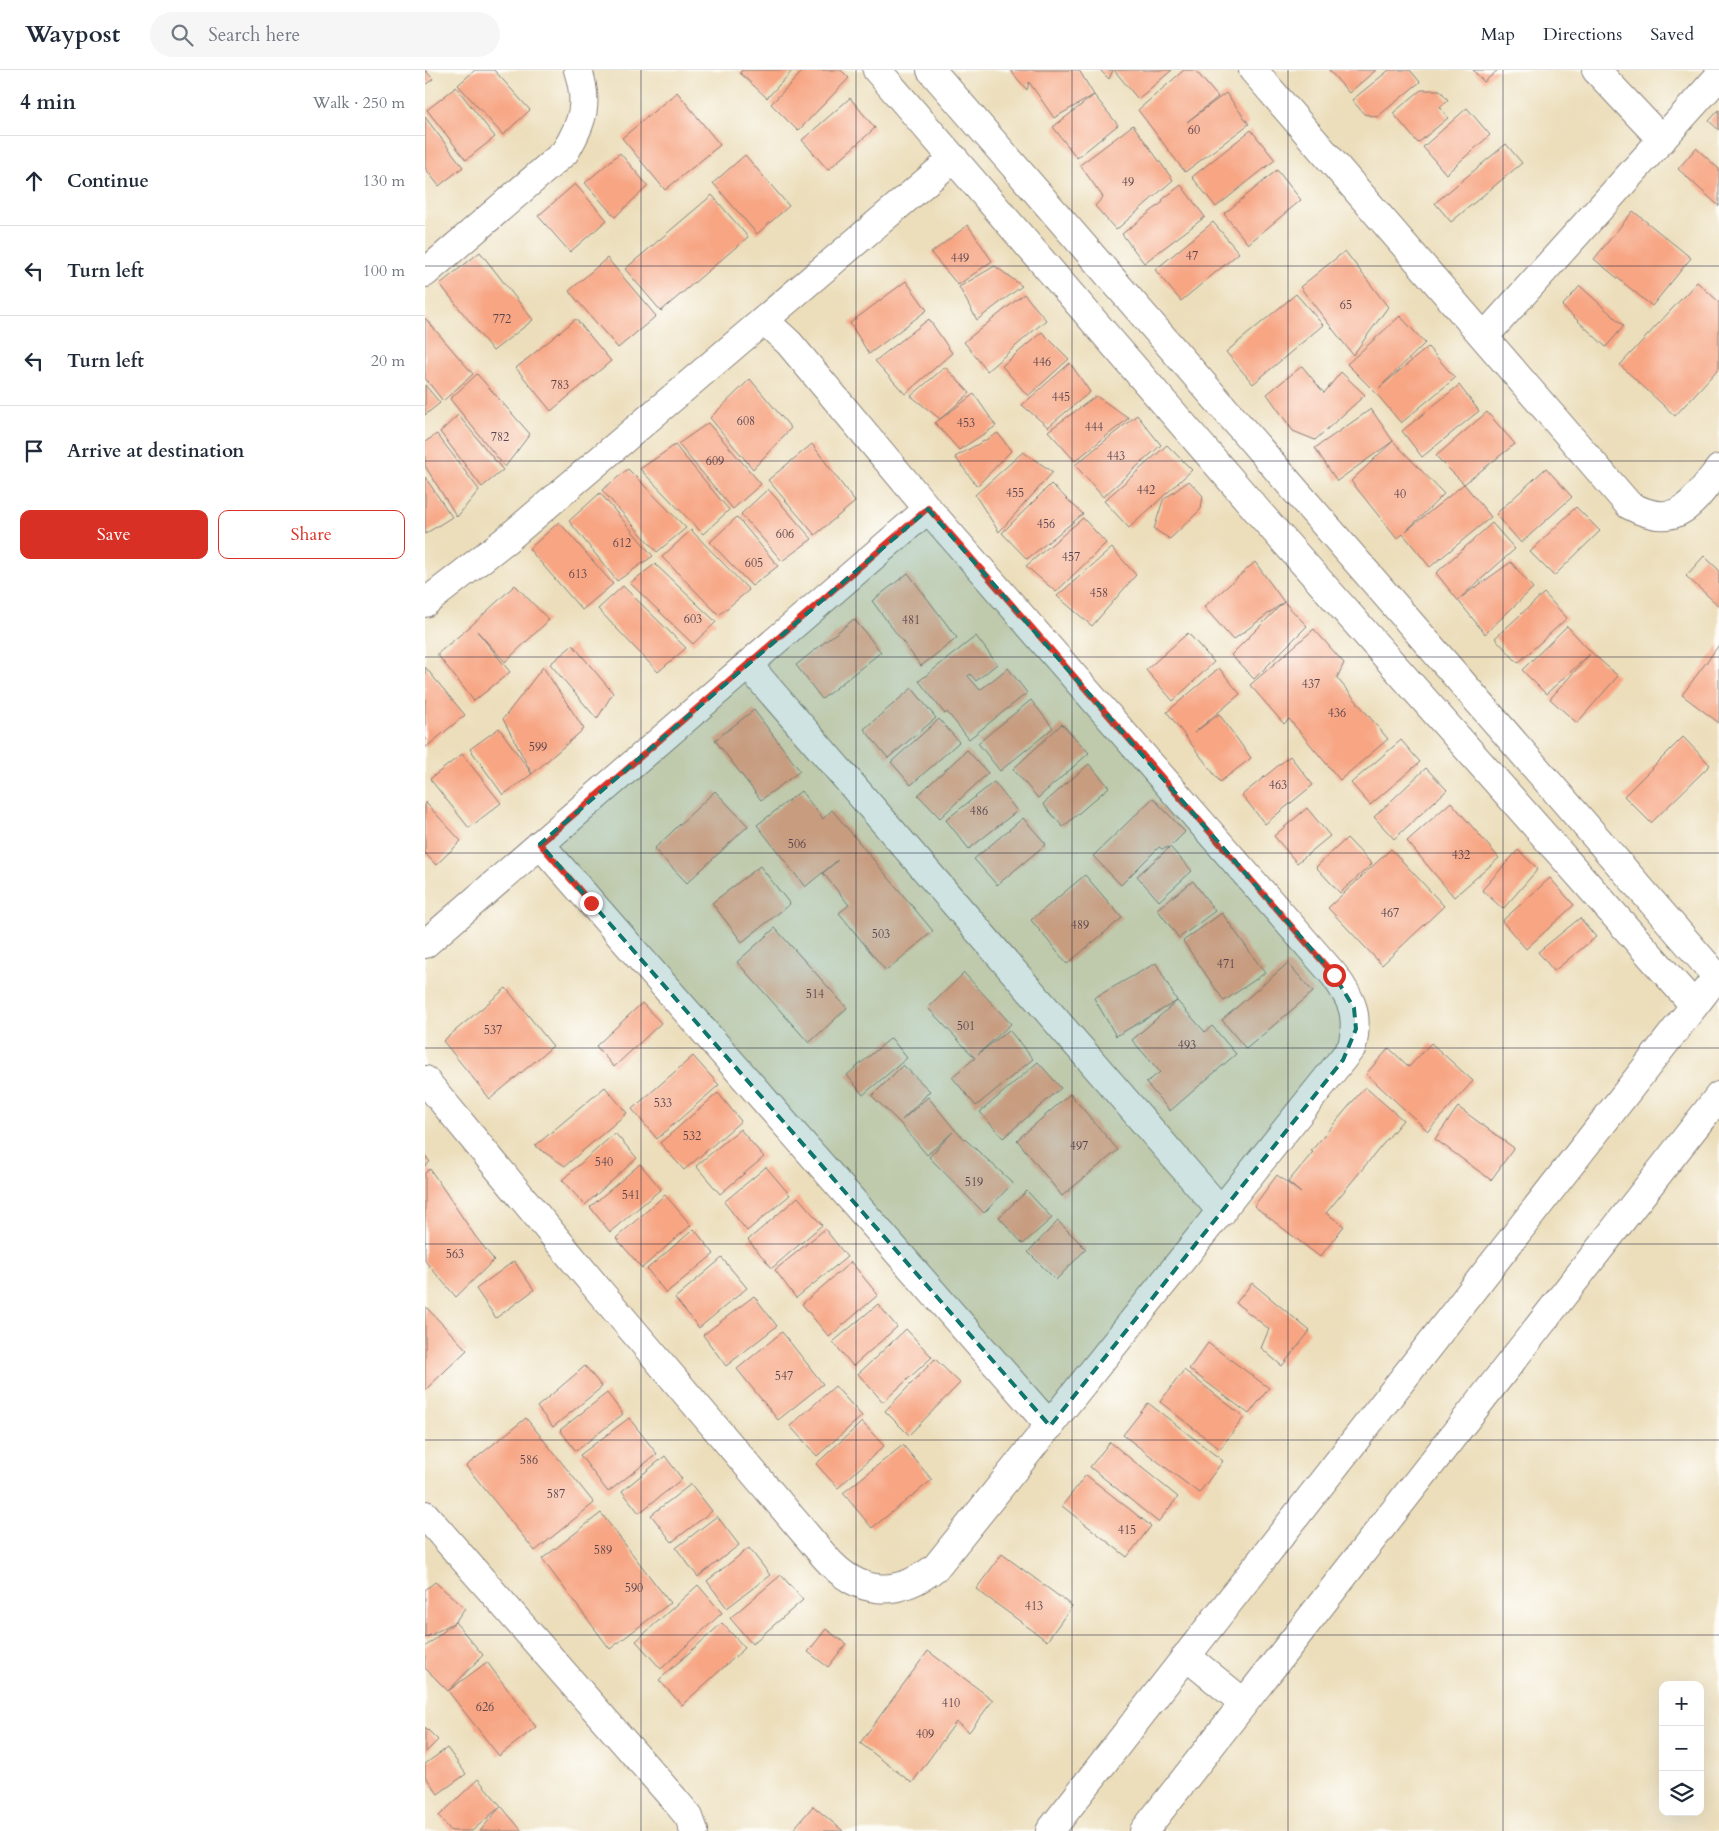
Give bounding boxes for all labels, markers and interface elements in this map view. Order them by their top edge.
search box [150,12,500,57]
text: Waypost [25,18,120,51]
icon: search [168,21,196,49]
text: Search here [208,22,300,48]
text: Map [1481,22,1515,47]
text: Directions [1543,22,1622,47]
text: Saved [1650,22,1694,47]
text: 4 min [20,88,76,117]
text: Walk · 250 m [313,92,405,114]
house number: 60 [1188,122,1200,138]
icon: ahead [20,167,48,195]
text: Continue [67,168,149,194]
text: 130 m [363,170,405,192]
house number: 49 [1122,174,1134,190]
house number: 47 [1186,248,1198,264]
house number: 449 [951,250,969,266]
icon: left [20,257,48,285]
text: Turn left [67,258,144,284]
text: 100 m [363,260,405,282]
house number: 65 [1340,297,1352,313]
house number: 772 [493,311,511,327]
icon: left [20,347,48,375]
text: Turn left [67,348,144,374]
text: 20 m [371,350,405,372]
house number: 446 [1033,354,1051,370]
house number: 783 [551,377,569,393]
house number: 445 [1052,389,1070,405]
house number: 608 [737,413,755,429]
house number: 453 [957,415,975,431]
house number: 444 [1085,419,1103,435]
house number: 782 [491,429,509,445]
icon: arrive [20,437,48,465]
text: Arrive at destination [67,438,244,464]
house number: 443 [1107,448,1125,464]
house number: 609 [706,453,724,469]
house number: 442 [1137,482,1155,498]
house number: 455 [1006,485,1024,501]
house number: 40 [1394,486,1406,502]
button: Save [20,510,208,559]
button: Share [218,510,405,559]
house number: 456 [1037,516,1055,532]
house number: 606 [776,526,794,542]
house number: 612 [613,535,631,551]
house number: 457 [1062,549,1080,565]
house number: 605 [745,555,763,571]
house number: 613 [569,566,587,582]
house number: 458 [1090,585,1108,601]
house number: 603 [684,611,702,627]
house number: 481 [902,612,920,628]
house number: 437 [1302,676,1320,692]
house number: 436 [1328,705,1346,721]
house number: 599 [529,739,547,755]
house number: 463 [1269,777,1287,793]
house number: 486 [970,803,988,819]
house number: 506 [788,836,806,852]
house number: 432 [1452,847,1470,863]
route end [580,892,603,915]
house number: 467 [1381,905,1399,921]
house number: 489 [1071,917,1089,933]
house number: 503 [872,926,890,942]
house number: 471 [1217,956,1235,972]
route start [1323,964,1346,987]
house number: 514 [806,986,824,1002]
house number: 501 [957,1018,975,1034]
house number: 537 [484,1022,502,1038]
house number: 493 [1178,1037,1196,1053]
house number: 533 [654,1095,672,1111]
house number: 532 [683,1128,701,1144]
house number: 497 [1070,1138,1088,1154]
house number: 540 [595,1154,613,1170]
house number: 519 [965,1174,983,1190]
house number: 541 [622,1187,640,1203]
house number: 563 [446,1246,464,1262]
house number: 547 [775,1368,793,1384]
house number: 586 [520,1452,538,1468]
house number: 587 [547,1486,565,1502]
house number: 415 [1118,1522,1136,1538]
house number: 589 [594,1542,612,1558]
house number: 590 [625,1580,643,1596]
house number: 413 [1025,1598,1043,1614]
map controls [1659,1681,1704,1816]
button: + [1659,1681,1704,1726]
house number: 410 [942,1695,960,1711]
house number: 626 [476,1699,494,1715]
house number: 409 [916,1726,934,1742]
button: − [1659,1726,1704,1771]
button: layers [1659,1771,1704,1816]

